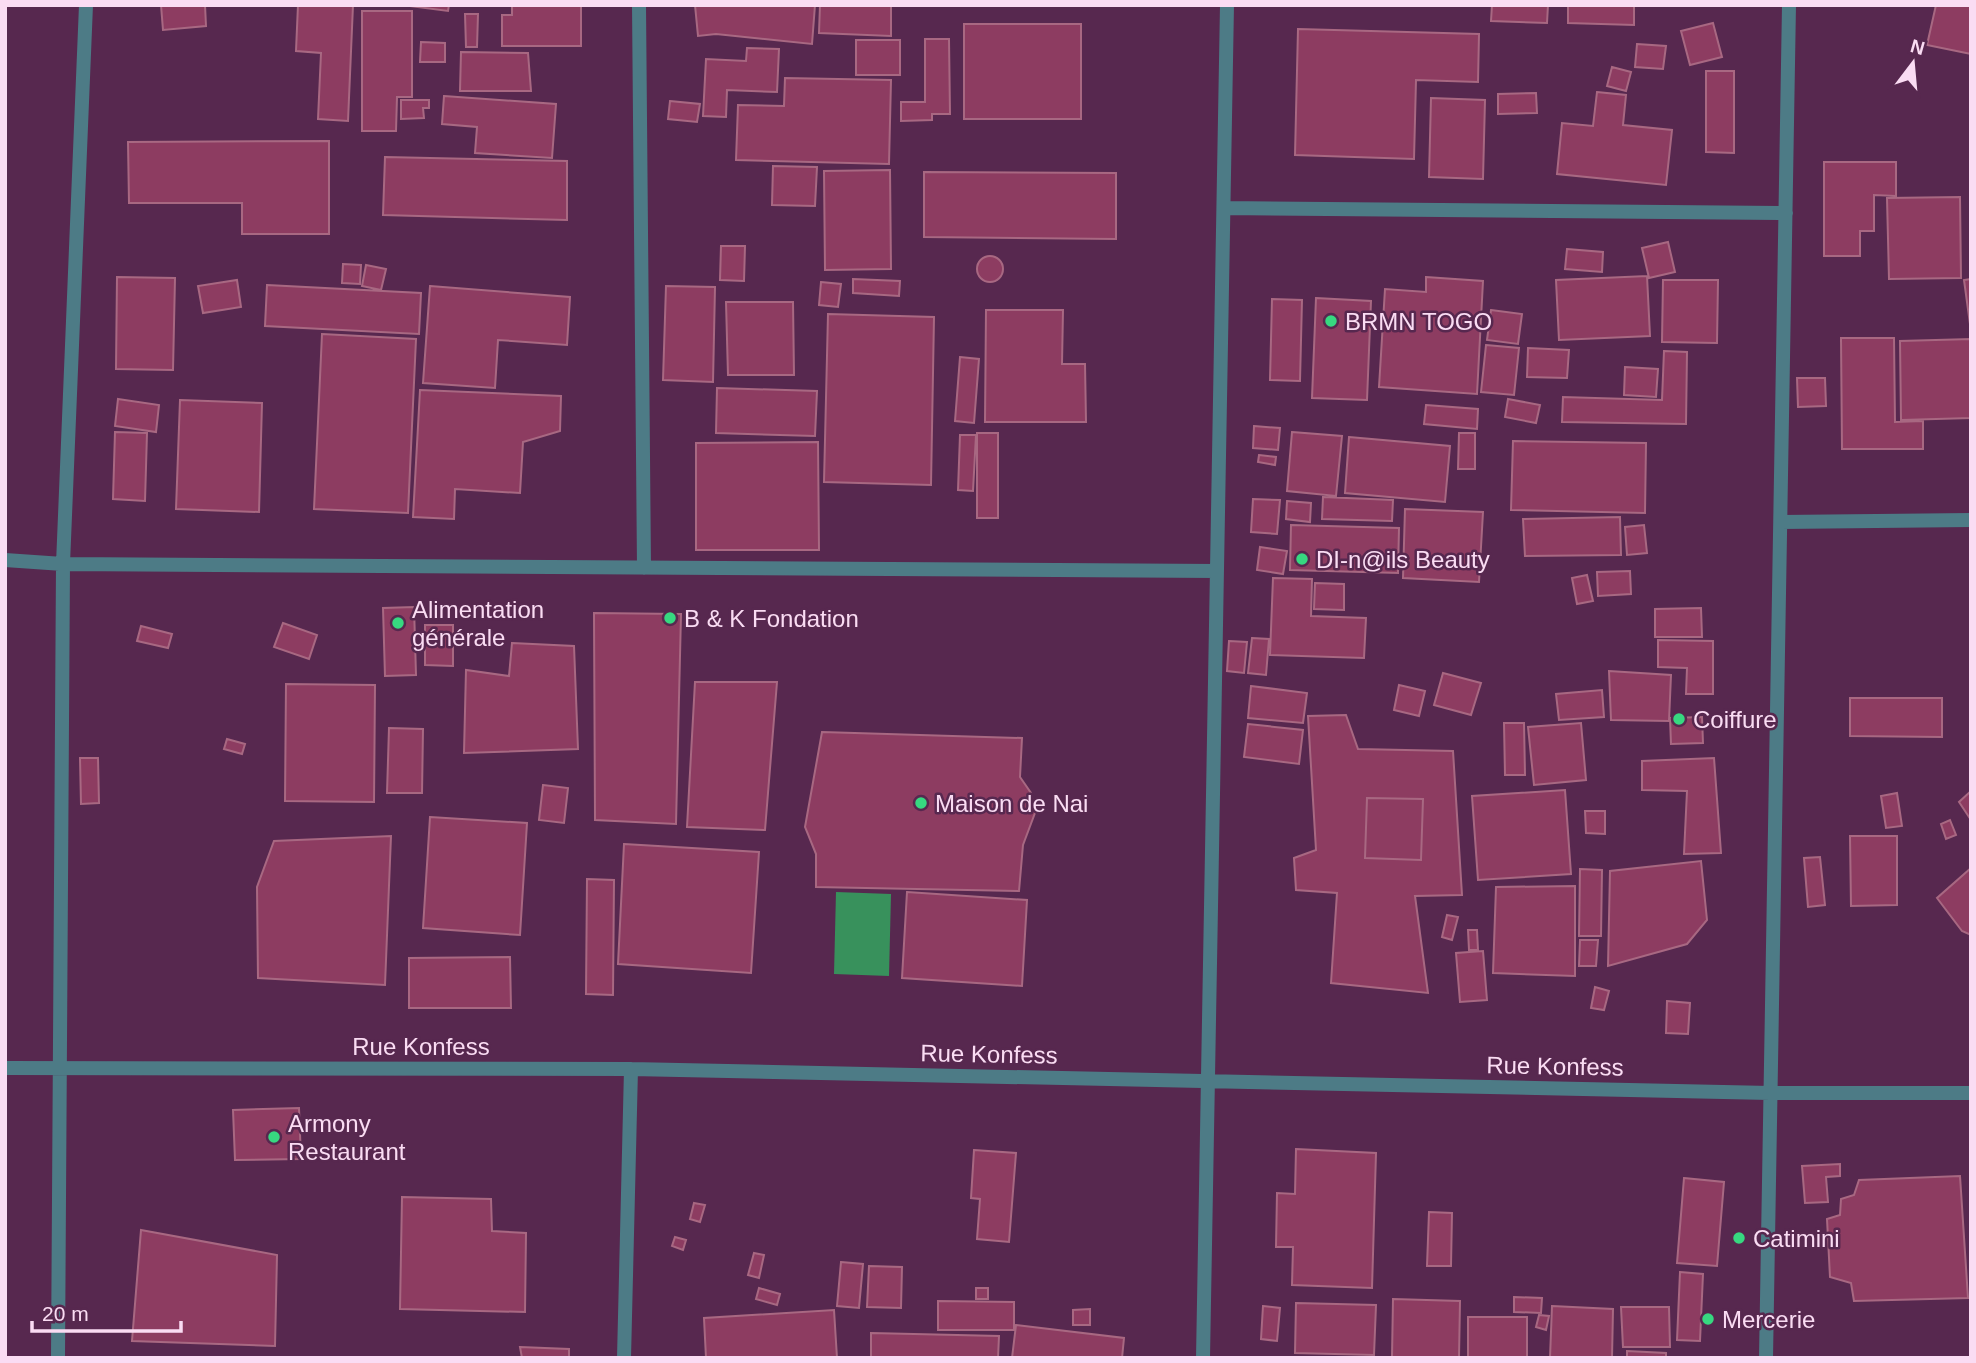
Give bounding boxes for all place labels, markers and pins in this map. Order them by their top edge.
place label: BRMN TOGO [1345,308,1492,335]
marker: BRMN TOGO [1323,313,1339,329]
place label: DI-n@ils Beauty [1316,546,1490,573]
marker: DI-n@ils Beauty [1294,551,1310,567]
place label: Alimentation générale [412,596,544,651]
place label: B & K Fondation [684,605,859,632]
marker: B & K Fondation [662,610,678,626]
marker: Alimentation générale [390,615,406,631]
place label: Coiffure [1693,706,1777,733]
marker: Coiffure [1671,711,1687,727]
place label: Maison de Nai [935,790,1088,817]
marker: Maison de Nai [913,795,929,811]
place label: Armony Restaurant [288,1110,406,1165]
marker: Armony Restaurant [266,1129,282,1145]
place label: Catimini [1753,1225,1840,1252]
marker: Catimini [1731,1230,1747,1246]
place label: Mercerie [1722,1306,1815,1333]
marker: Mercerie [1700,1311,1716,1327]

